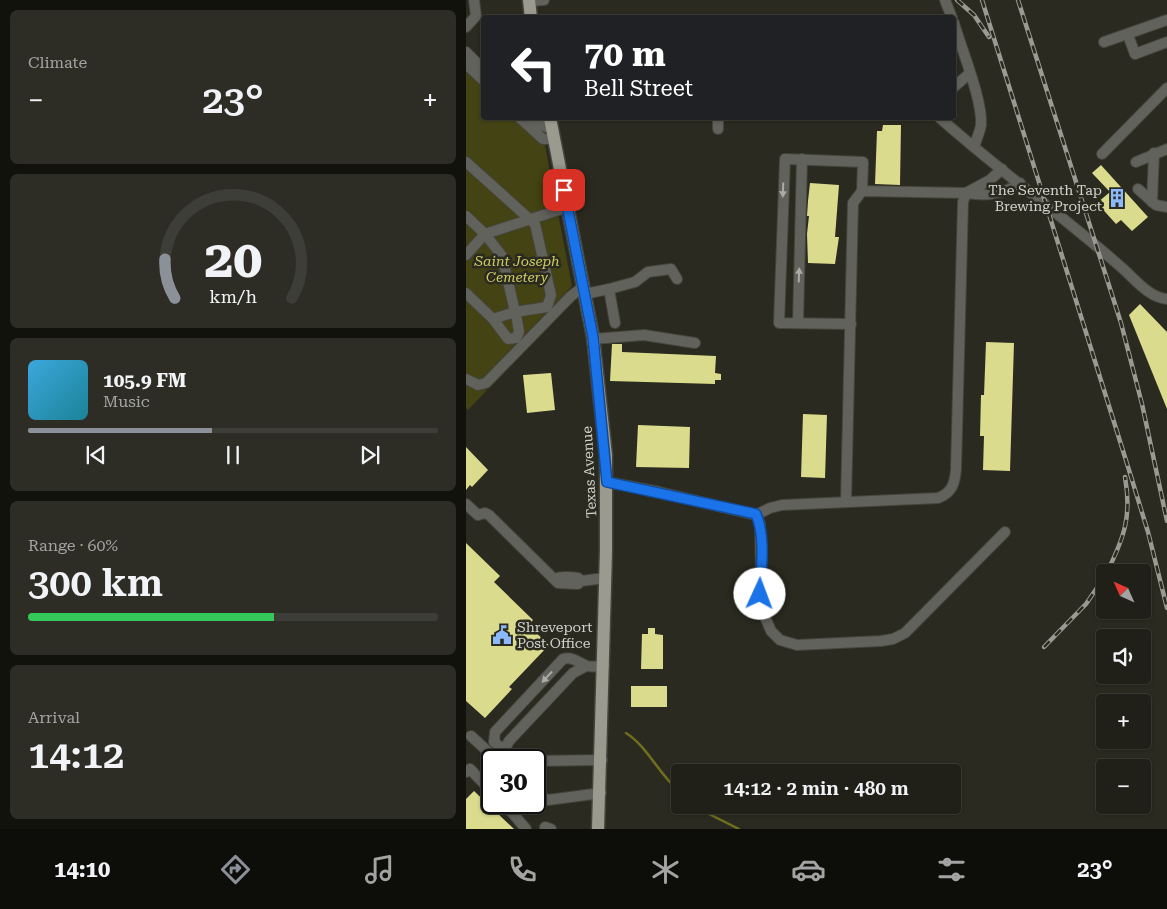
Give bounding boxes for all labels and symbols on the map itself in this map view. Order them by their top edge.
pin [543,169,585,211]
one-way arrow [779,182,787,198]
place label: The Seventh Tap Brewing Project [988,182,1102,214]
building icon: The Seventh Tap Brewing Project [1106,187,1128,209]
park label: Saint Joseph Cemetery [473,253,560,285]
one-way arrow [795,266,803,282]
street label: Texas Avenue [579,425,599,518]
north arrow [1096,564,1151,619]
position arrow [733,567,785,619]
place label: Shreveport Post Office [517,619,592,651]
public building icon: Shreveport Post Office [491,624,513,646]
one-way arrow [541,670,553,682]
speed limit sign: 30 [481,749,546,814]

